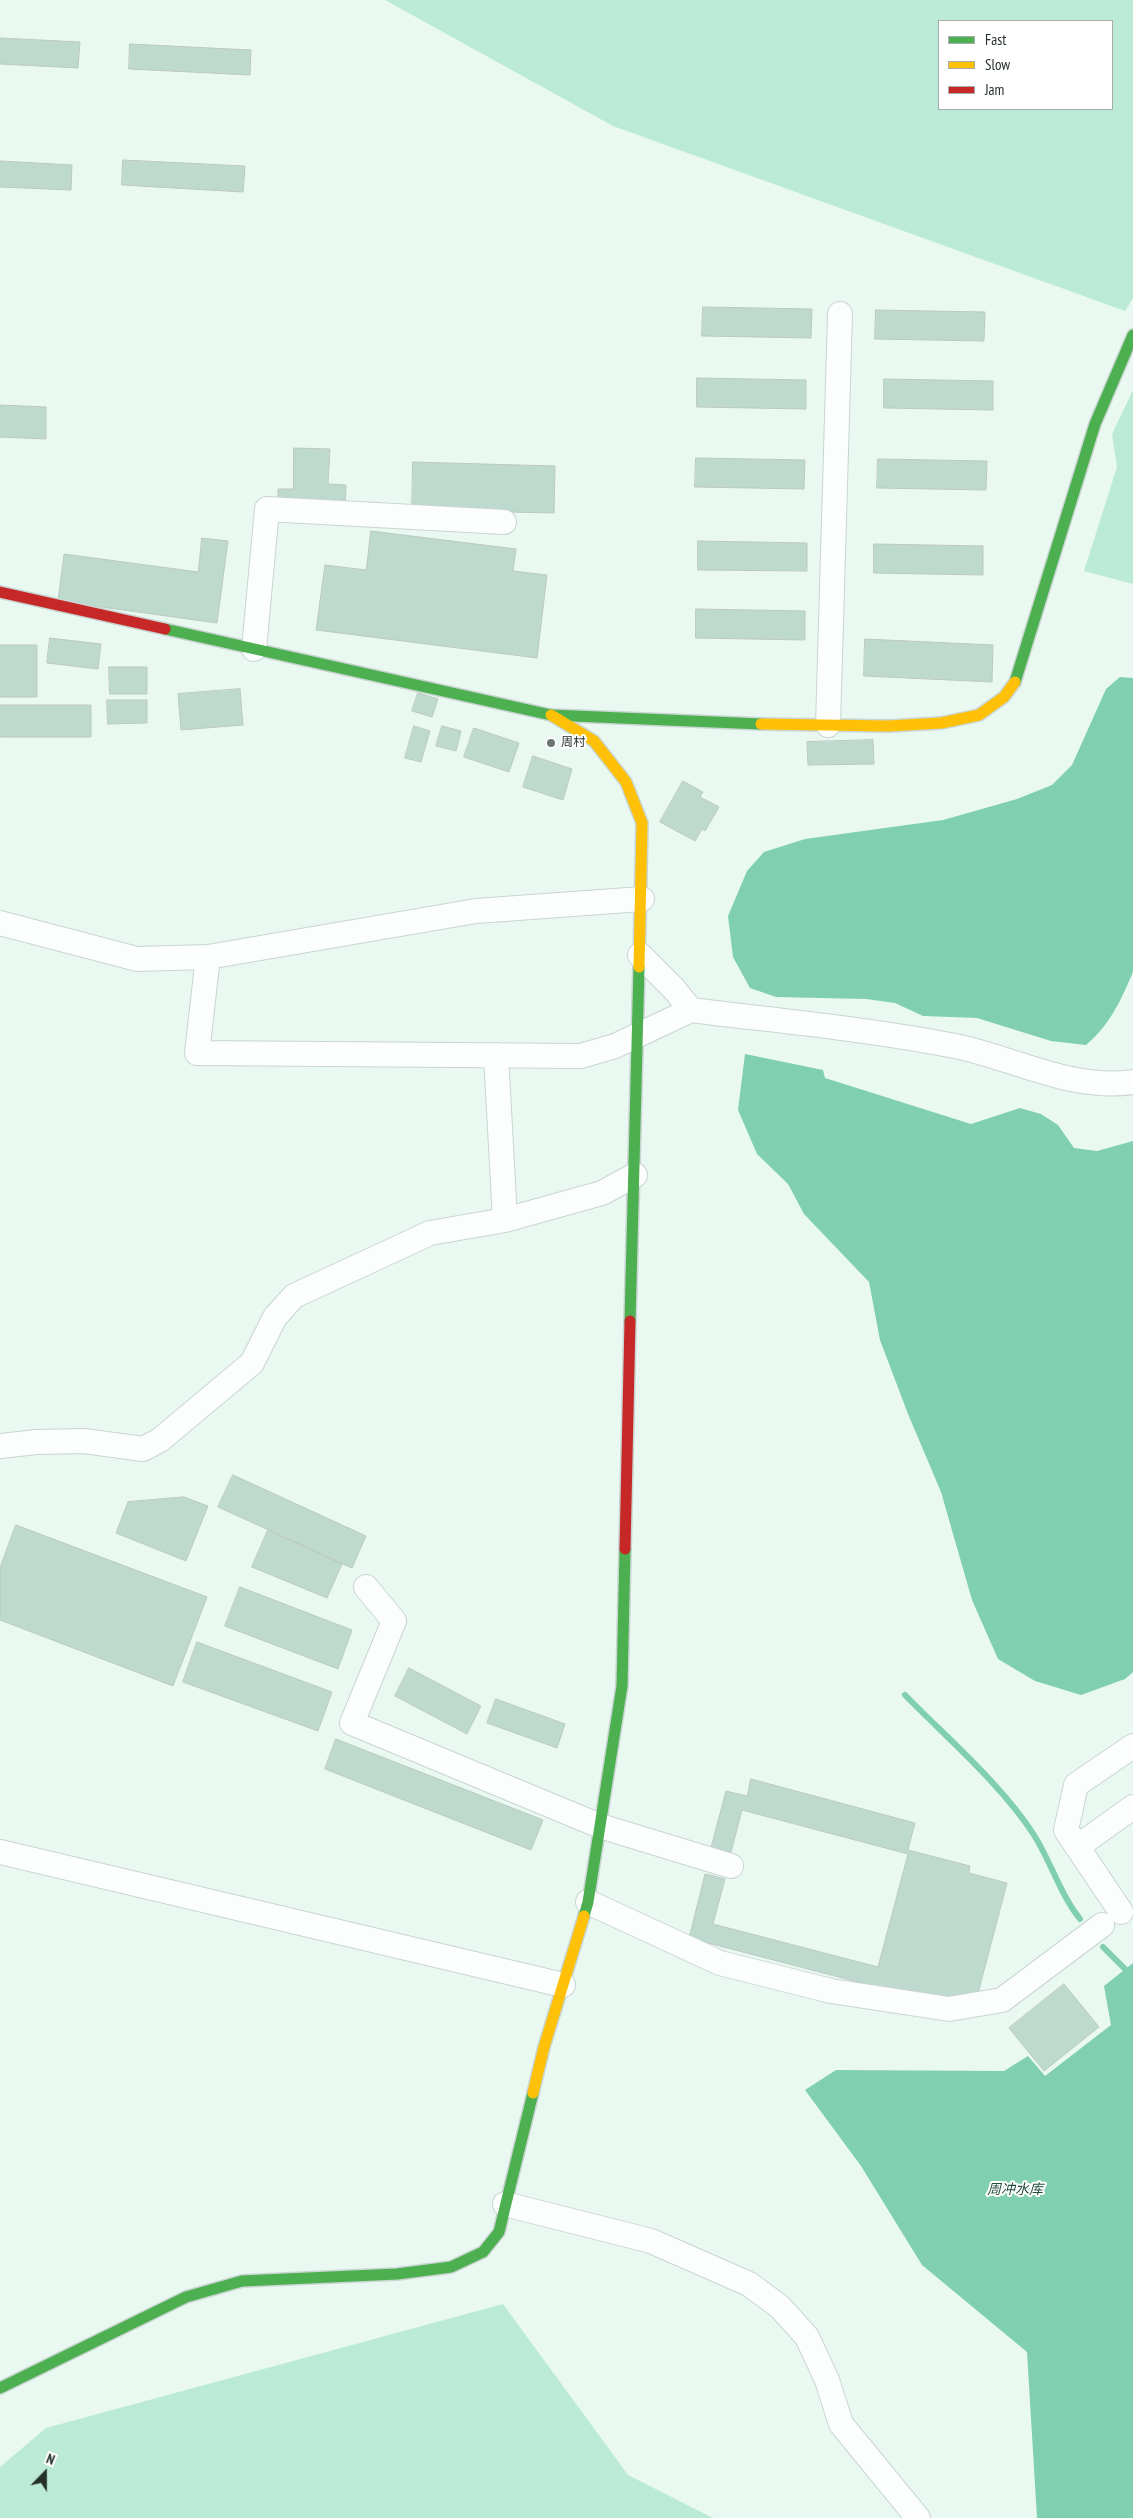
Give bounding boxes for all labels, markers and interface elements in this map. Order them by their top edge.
legend [938,20,1113,110]
text: Fast [985,30,1006,49]
text: Slow [985,55,1010,74]
text: Jam [985,80,1004,99]
place label: 周村 [561,736,585,750]
marker: 周村 [545,737,557,749]
water label: 周冲水库 [987,2182,1043,2198]
north arrow [20,2448,70,2498]
text: N [44,2449,57,2469]

